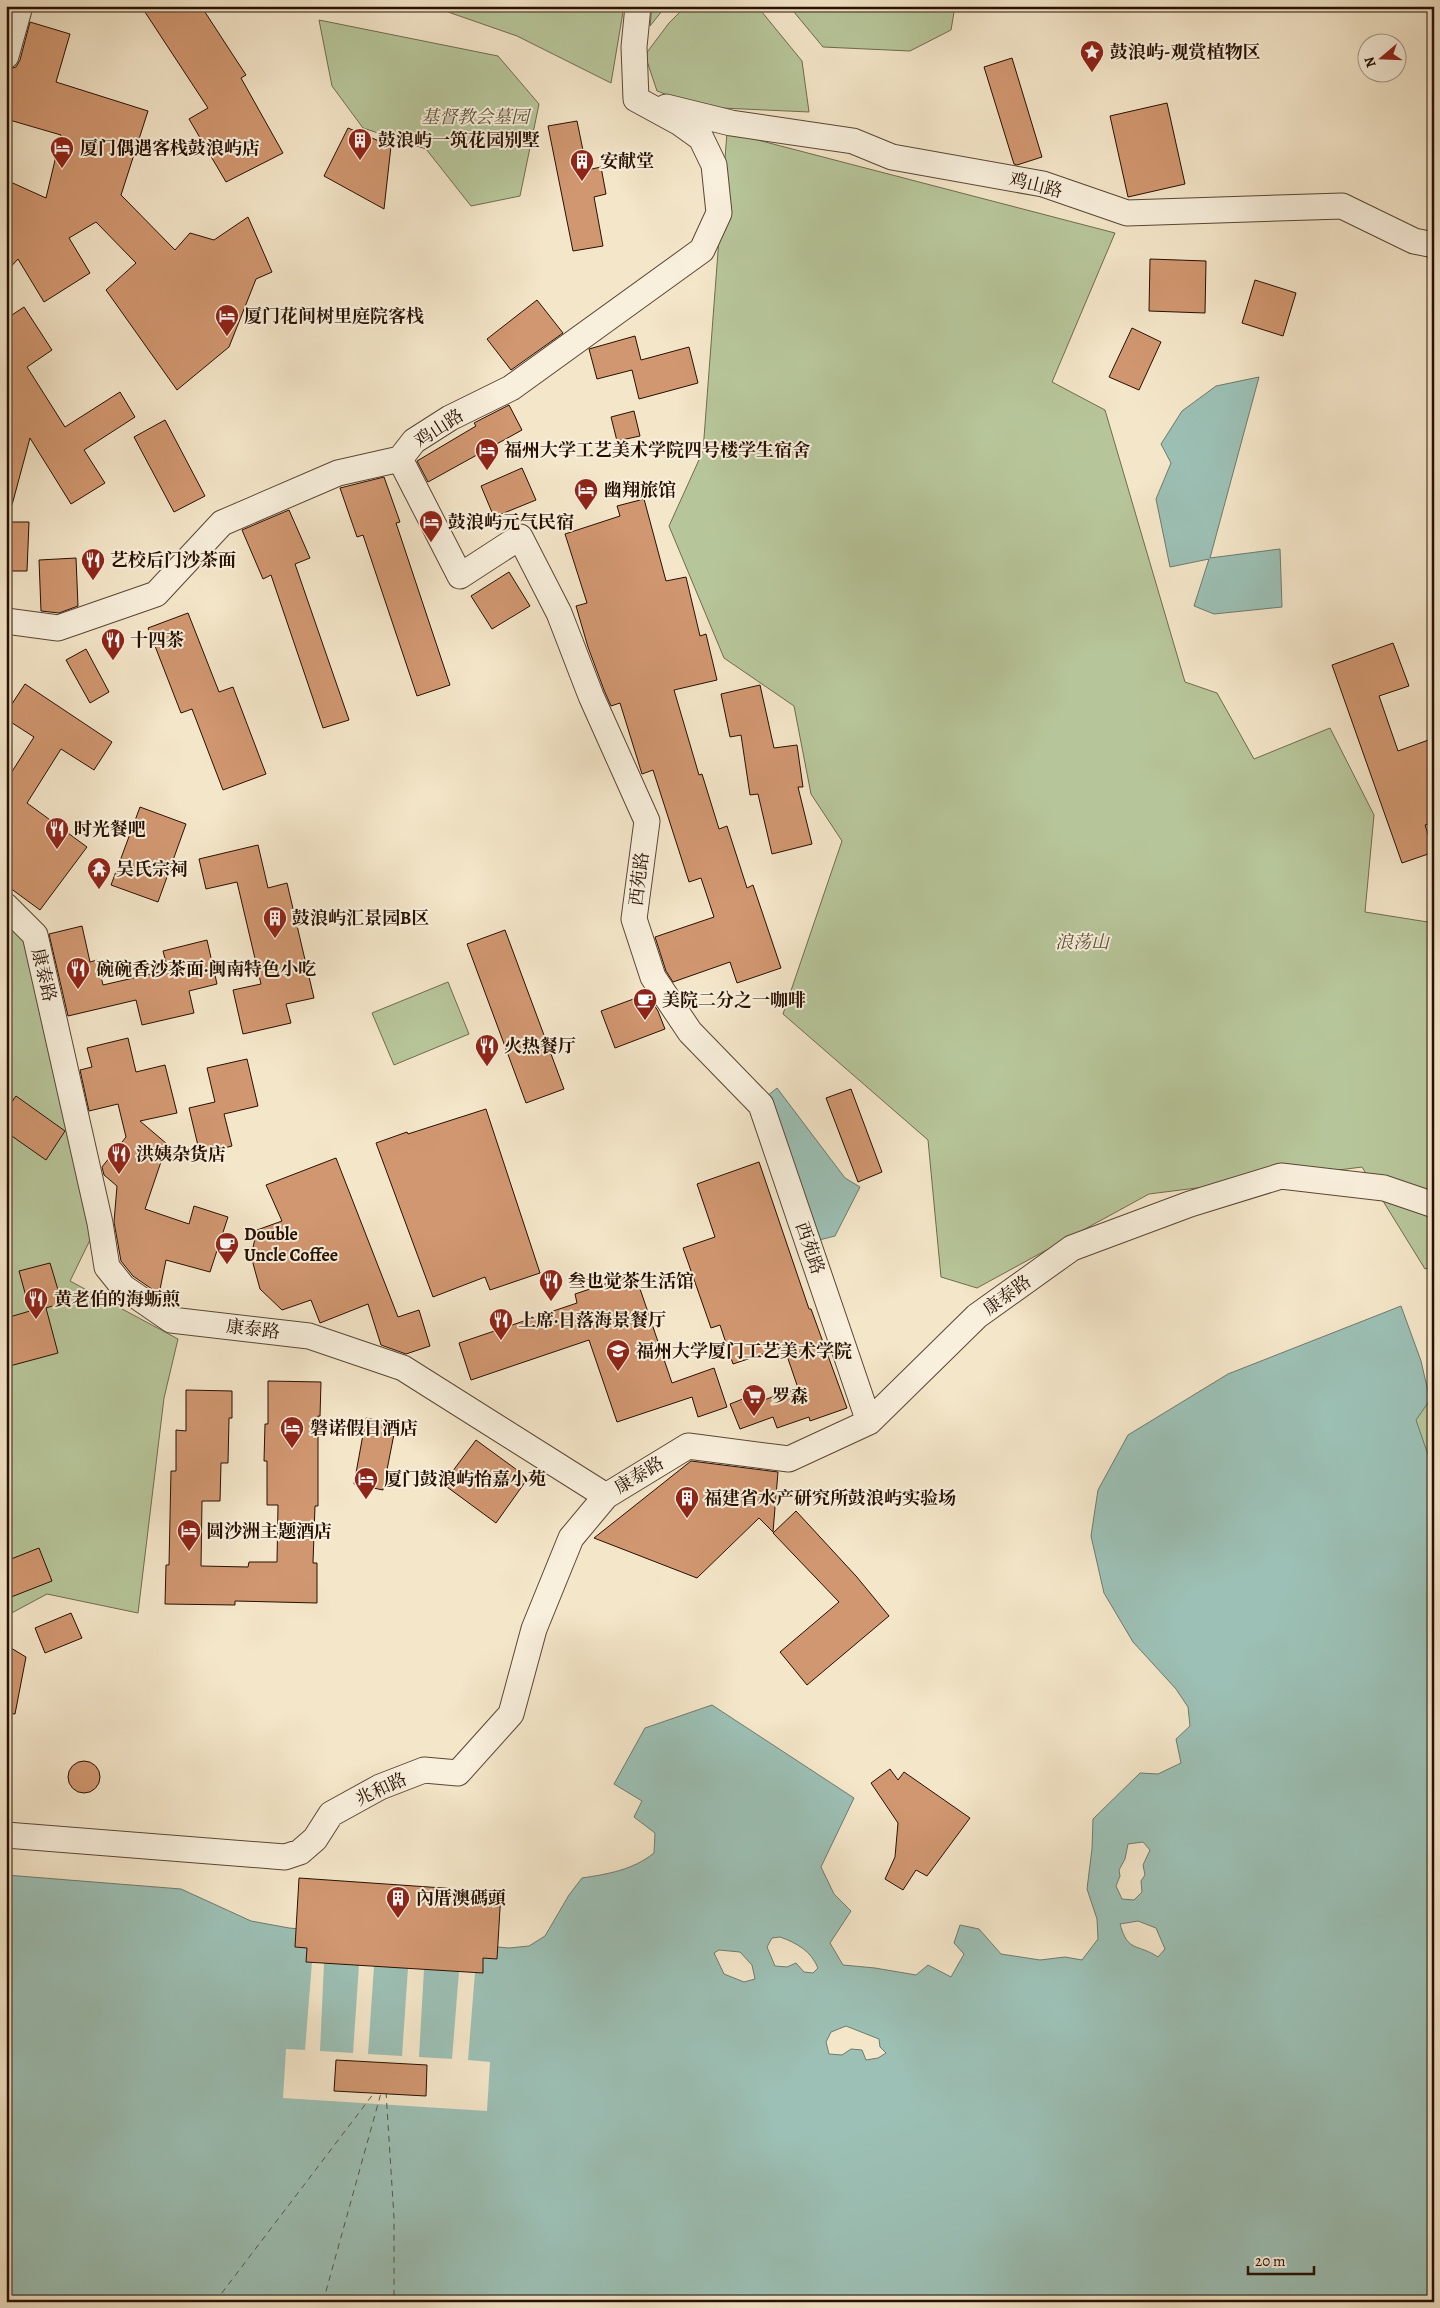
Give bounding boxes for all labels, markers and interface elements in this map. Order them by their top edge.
north arrow [1358,32,1408,82]
place icon: 鼓浪屿-观赏植物区 [1079,39,1105,73]
place label: 鼓浪屿-观赏植物区 [1110,40,1260,64]
text: N [1360,54,1381,70]
park label: 基督教会墓园 [421,105,532,129]
building icon: 鼓浪屿一筑花园别墅 [347,127,373,161]
place label: 鼓浪屿一筑花园别墅 [378,128,540,152]
hotel icon: 厦门偶遇客栈鼓浪屿店 [49,135,75,169]
place label: 厦门偶遇客栈鼓浪屿店 [80,136,260,160]
building icon: 安献堂 [569,148,595,182]
place label: 安献堂 [600,149,654,173]
street label: 鸡山路 [1007,167,1065,203]
hotel icon: 厦门花间树里庭院客栈 [214,303,240,337]
place label: 厦门花间树里庭院客栈 [244,304,424,328]
street label: 鸡山路 [410,403,468,453]
hotel icon: 福州大学工艺美术学院四号楼学生宿舍 [474,437,500,471]
place label: 福州大学工艺美术学院四号楼学生宿舍 [504,438,810,462]
hotel icon: 幽翔旅馆 [573,477,599,511]
place label: 幽翔旅馆 [604,478,676,502]
hotel icon: 鼓浪屿元气民宿 [418,509,444,543]
place label: 鼓浪屿元气民宿 [448,510,574,534]
restaurant icon: 艺校后门沙茶面 [80,547,106,581]
place label: 艺校后门沙茶面 [110,548,236,572]
restaurant icon: 十四茶 [100,627,126,661]
place label: 十四茶 [130,628,184,652]
restaurant icon: 时光餐吧 [44,816,70,850]
place label: 时光餐吧 [74,817,146,841]
street label: 西苑路 [624,851,654,907]
temple icon: 吴氏宗祠 [86,856,112,890]
place label: 吴氏宗祠 [116,857,188,881]
building icon: 鼓浪屿汇景园B区 [262,905,288,939]
place label: 鼓浪屿汇景园B区 [292,906,429,930]
park label: 浪荡山 [1055,930,1111,954]
street label: 康泰路 [26,946,62,1004]
restaurant icon: 碗碗香沙茶面·闽南特色小吃 [65,956,91,990]
place label: 碗碗香沙茶面·闽南特色小吃 [96,957,316,981]
cafe icon: 美院二分之一咖啡 [632,987,658,1021]
place label: 美院二分之一咖啡 [662,988,806,1012]
restaurant icon: 火热餐厅 [474,1033,500,1067]
place label: 火热餐厅 [504,1034,576,1058]
restaurant icon: 洪姨杂货店 [106,1141,132,1175]
place label: 洪姨杂货店 [136,1142,226,1166]
street label: 西苑路 [790,1219,830,1277]
place label: Double Uncle Coffee [244,1222,338,1267]
cafe icon: Double Uncle Coffee [214,1231,240,1265]
restaurant icon: 叁也觉茶生活馆 [538,1268,564,1302]
place label: 叁也觉茶生活馆 [568,1269,694,1293]
street label: 康泰路 [978,1269,1036,1321]
restaurant icon: 黄老伯的海蛎煎 [23,1286,49,1320]
place label: 黄老伯的海蛎煎 [54,1287,180,1311]
restaurant icon: 上席·日落海景餐厅 [488,1307,514,1341]
place label: 上席·日落海景餐厅 [518,1308,666,1332]
street label: 康泰路 [225,1314,281,1344]
school or university icon: 福州大学厦门工艺美术学院 [605,1338,631,1372]
place label: 福州大学厦门工艺美术学院 [636,1339,852,1363]
supermarket icon: 罗森 [741,1383,767,1417]
place label: 罗森 [772,1384,808,1408]
hotel icon: 磐诺假日酒店 [279,1415,305,1449]
place label: 磐诺假日酒店 [310,1416,418,1440]
street label: 康泰路 [610,1451,668,1499]
hotel icon: 厦门鼓浪屿怡嘉小苑 [353,1466,379,1500]
place label: 厦门鼓浪屿怡嘉小苑 [384,1467,546,1491]
building icon: 福建省水产研究所鼓浪屿实验场 [674,1485,700,1519]
place label: 福建省水产研究所鼓浪屿实验场 [704,1486,956,1510]
hotel icon: 圆沙洲主题酒店 [176,1518,202,1552]
place label: 圆沙洲主题酒店 [206,1519,332,1543]
street label: 兆和路 [351,1767,411,1811]
building icon: 內厝澳碼頭 [385,1885,411,1919]
place label: 內厝澳碼頭 [416,1886,506,1910]
scale bar [1248,2243,1314,2275]
text: 20 m [1255,2251,1286,2271]

